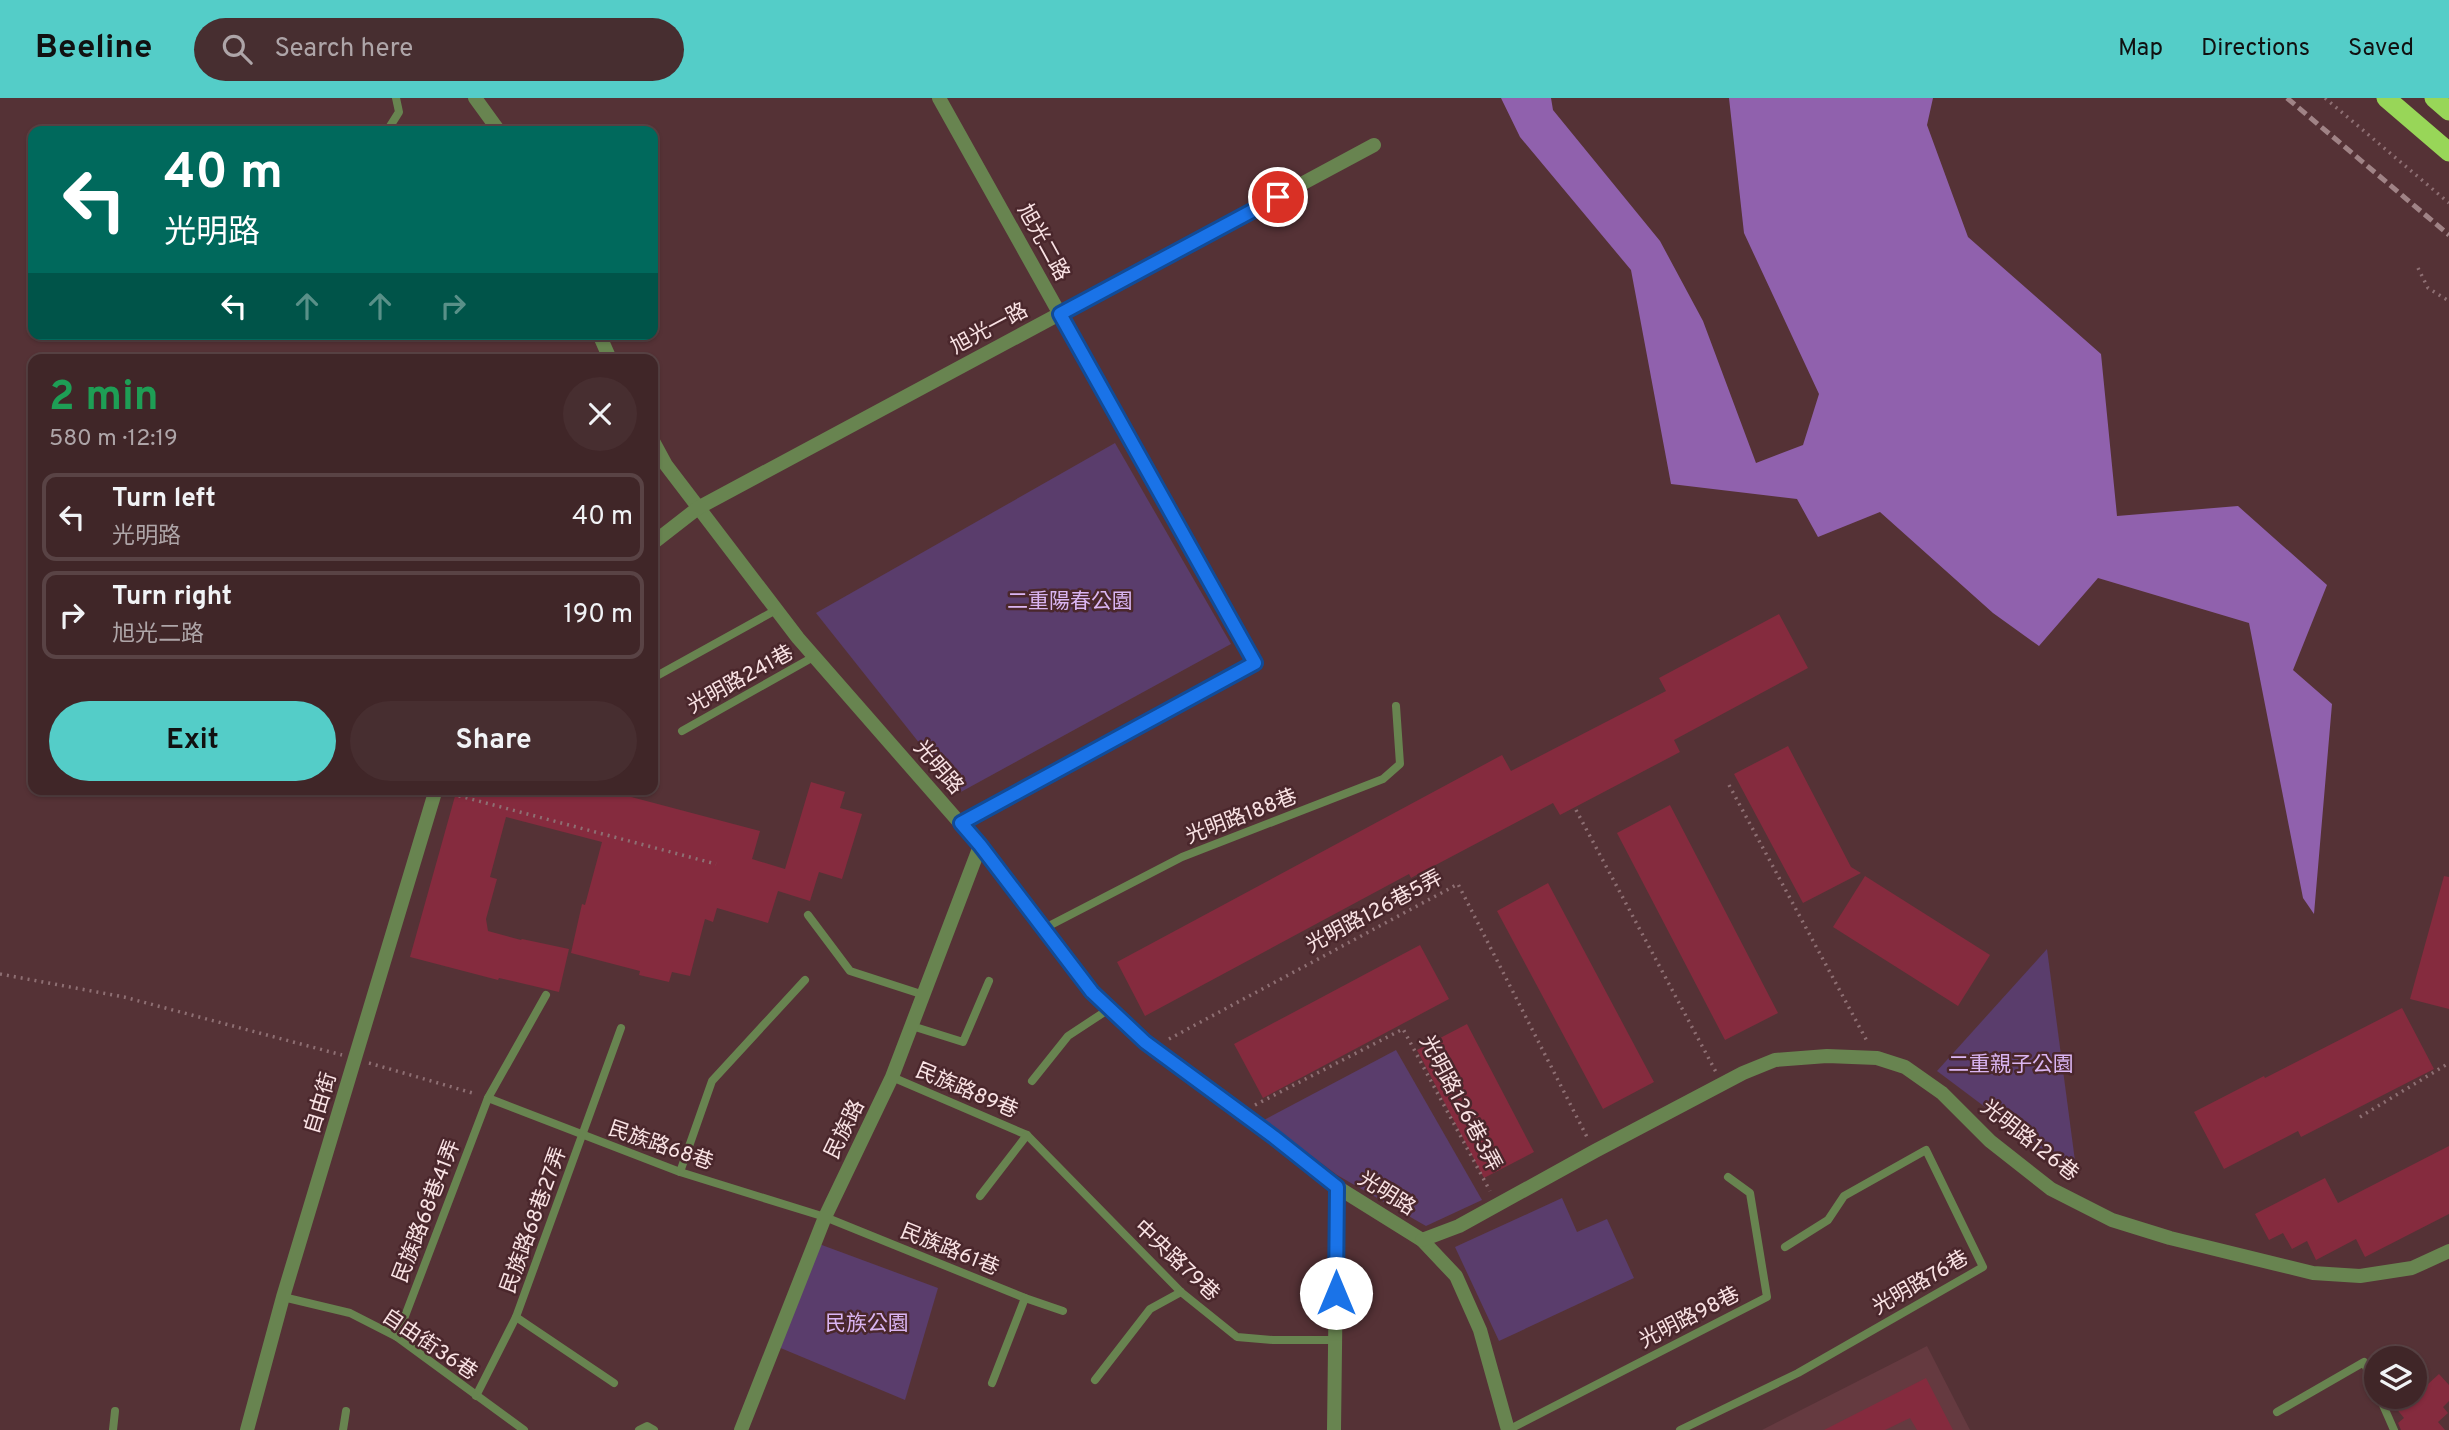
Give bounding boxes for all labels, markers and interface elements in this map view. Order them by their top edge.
search box [194,18,684,81]
text: Beeline [35,28,152,70]
icon: search [218,30,256,68]
text: Search here [274,33,413,66]
text: Map [2118,34,2163,64]
text: Directions [2201,34,2310,64]
text: Saved [2348,34,2414,64]
text: 40 m [164,144,283,206]
icon: left [49,154,140,245]
pin [1248,167,1308,227]
icon: arrive [1259,178,1297,216]
street label: 旭光二路 [1011,199,1075,286]
text: 光明路 [164,214,260,254]
icon: left [215,287,253,325]
icon: ahead [288,287,326,325]
icon: ahead [361,287,399,325]
icon: right [434,287,472,325]
street label: 旭光一路 [946,298,1033,361]
text: 2 min [49,372,159,425]
button: close [563,377,637,451]
text: 580 m · 12:19 [49,425,178,454]
text: Turn left [112,483,216,516]
icon: left [53,498,91,536]
text: 40 m [572,501,633,534]
text: 光明路 [112,523,181,552]
text: Turn right [112,581,232,614]
park label: 二重陽春公園 [1007,589,1133,616]
icon: right [53,596,91,634]
text: 190 m [563,599,633,632]
text: 旭光二路 [112,621,204,650]
street label: 光明路241巷 [683,640,799,721]
button: Exit [49,701,336,781]
button: Share [350,701,637,781]
street label: 光明路 [907,735,969,801]
street label: 光明路188巷 [1182,784,1301,851]
street label: 光明路126巷5弄 [1302,865,1448,960]
street label: 光明路126巷3弄 [1412,1031,1507,1177]
park label: 二重親子公園 [1948,1052,2074,1079]
street label: 民族路89巷 [911,1058,1022,1125]
street label: 自由街 [299,1069,344,1138]
street label: 光明路126巷 [1975,1094,2084,1188]
street label: 民族路 [819,1095,871,1164]
street label: 民族路68巷 [604,1116,717,1177]
street label: 民族路68巷41弄 [388,1136,467,1287]
street label: 民族路68巷27弄 [495,1144,573,1297]
street label: 光明路 [1352,1166,1420,1222]
street label: 中央路79巷 [1127,1215,1224,1308]
street label: 民族路61巷 [896,1218,1003,1282]
street label: 光明路76巷 [1868,1245,1974,1322]
position arrow [1299,1256,1373,1330]
street label: 光明路98巷 [1635,1281,1745,1355]
street label: 自由街36巷 [376,1304,482,1387]
park label: 民族公園 [825,1311,909,1338]
map controls [2364,1346,2427,1409]
button: layers [2364,1346,2427,1409]

